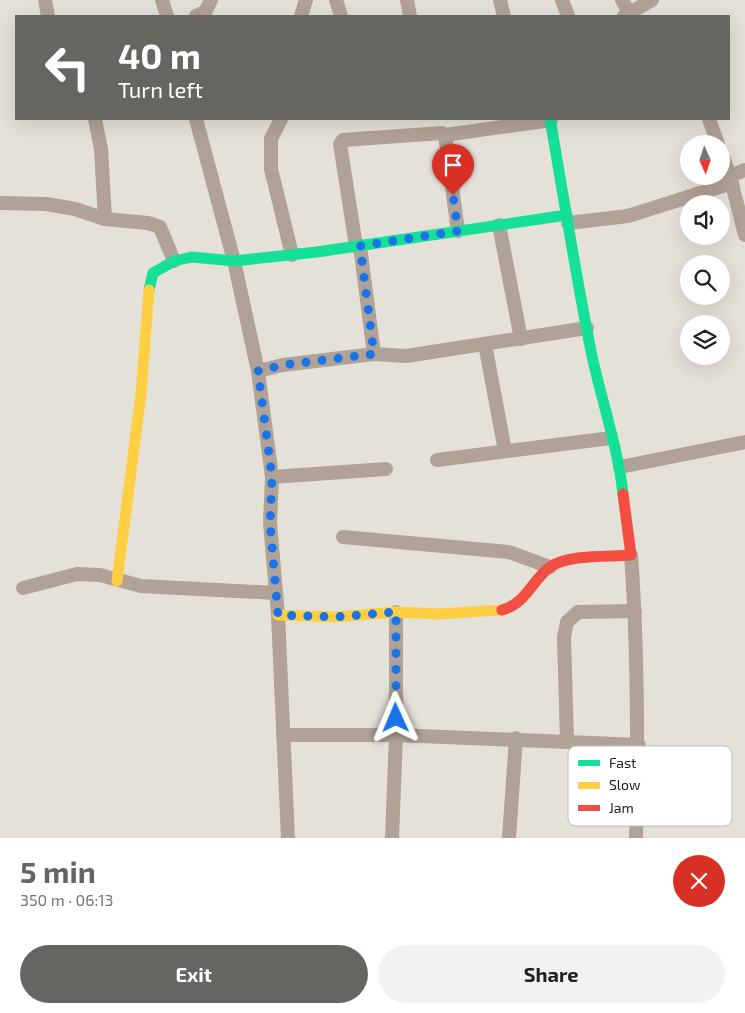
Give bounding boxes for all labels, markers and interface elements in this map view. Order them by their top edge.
text: 40 m [118,34,201,76]
icon: left [35,35,100,100]
text: Turn left [118,76,203,102]
north arrow [680,135,730,185]
map controls [680,135,730,365]
pin [432,144,474,195]
icon: arrive [439,151,467,179]
button: sound [680,195,730,245]
button: search [680,255,730,305]
button: layers [680,315,730,365]
position arrow [369,691,421,743]
legend [568,746,732,826]
text: Fast [609,754,636,771]
text: Slow [609,776,641,793]
text: Jam [609,799,634,816]
text: 5 min [20,853,96,889]
button: close [673,855,725,907]
text: 350 m · 06:13 [20,890,113,909]
button: Exit [20,945,368,1003]
button: Share [378,945,725,1003]

